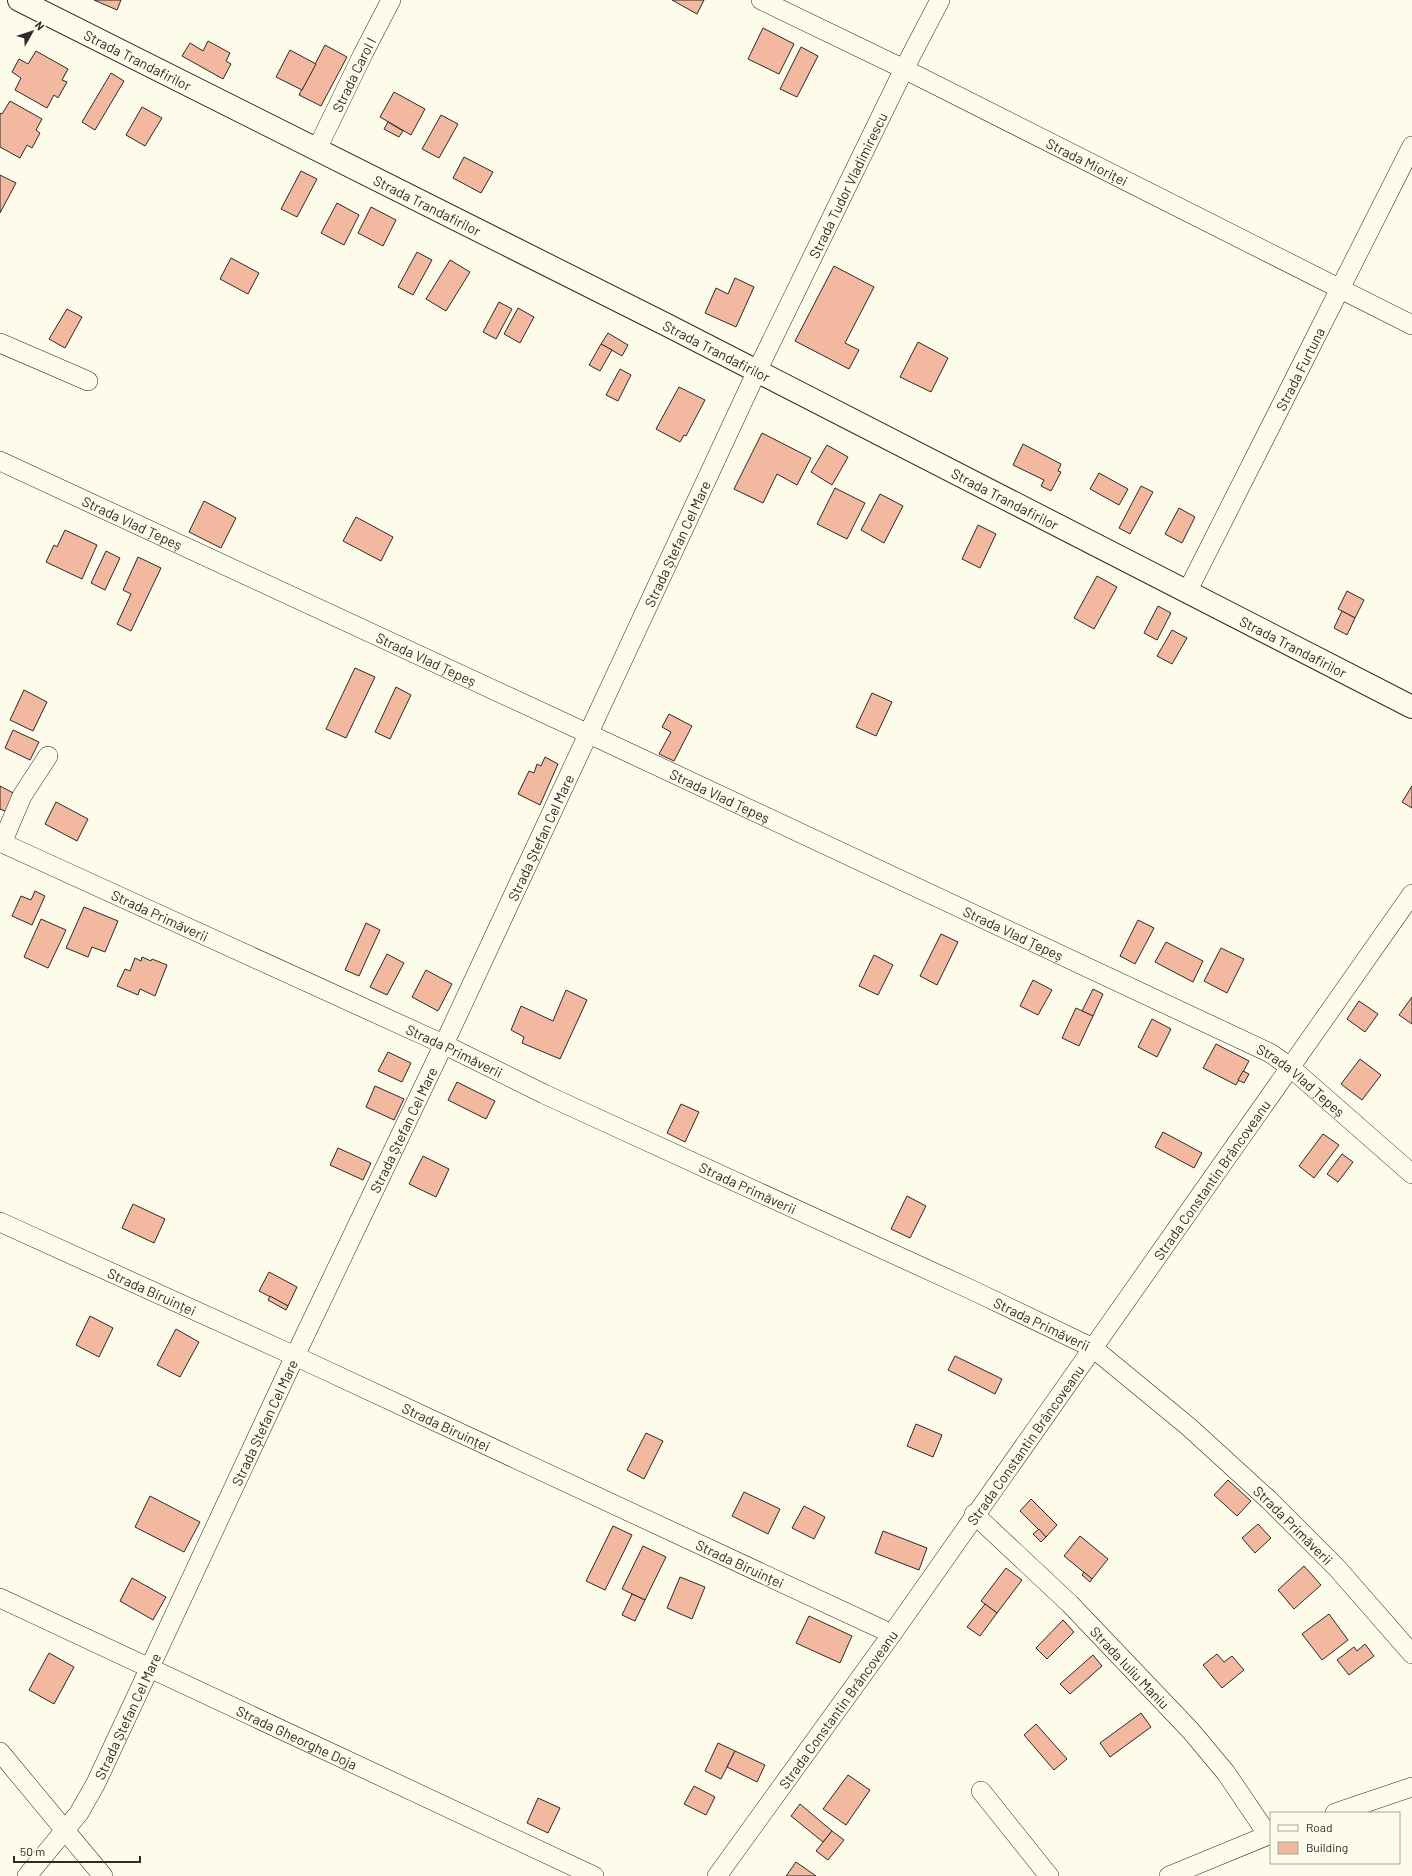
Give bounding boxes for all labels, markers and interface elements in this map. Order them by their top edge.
north arrow [12,12,52,52]
text: N [33,18,48,32]
street label: Strada Trandafirilor [81,26,194,94]
street label: Strada Carol I [328,34,379,114]
street label: Strada Tudor Vladimirescu [805,109,890,261]
street label: Strada Mioriței [1044,134,1131,189]
street label: Strada Trandafirilor [371,171,484,239]
street label: Strada Trandafirilor [660,316,773,385]
street label: Strada Furtuna [1272,324,1328,413]
street label: Strada Trandafirilor [949,464,1062,533]
street label: Strada Ștefan Cel Mare [640,478,713,609]
street label: Strada Vlad Țepeș [80,492,185,553]
street label: Strada Trandafirilor [1237,612,1350,681]
street label: Strada Vlad Țepeș [374,628,479,689]
street label: Strada Vlad Țepeș [667,765,773,826]
street label: Strada Ștefan Cel Mare [503,771,577,903]
street label: Strada Primăverii [109,886,211,945]
street label: Strada Vlad Țepeș [961,902,1066,964]
street label: Strada Primăverii [404,1020,506,1081]
street label: Strada Vlad Țepeș [1254,1040,1349,1120]
street label: Strada Ștefan Cel Mare [366,1064,440,1195]
street label: Strada Constantin Brâncoveanu [1149,1096,1273,1263]
street label: Strada Primăverii [697,1158,799,1217]
street label: Strada Biruinței [105,1264,199,1318]
street label: Strada Primăverii [991,1293,1093,1354]
street label: Strada Ștefan Cel Mare [227,1356,301,1488]
street label: Strada Constantin Brâncoveanu [963,1361,1087,1528]
street label: Strada Biruinței [400,1399,493,1454]
street label: Strada Primăverii [1250,1482,1337,1568]
street label: Strada Biruinței [693,1535,787,1591]
street label: Strada Iuliu Maniu [1087,1623,1173,1712]
street label: Strada Constantin Brâncoveanu [775,1626,901,1792]
street label: Strada Ștefan Cel Mare [90,1650,164,1782]
street label: Strada Gheorghe Doja [234,1701,360,1773]
legend [1270,1812,1400,1864]
text: Road [1306,1820,1333,1834]
scale bar [14,1838,140,1864]
text: Building [1306,1840,1348,1854]
text: 50 m [20,1844,45,1858]

